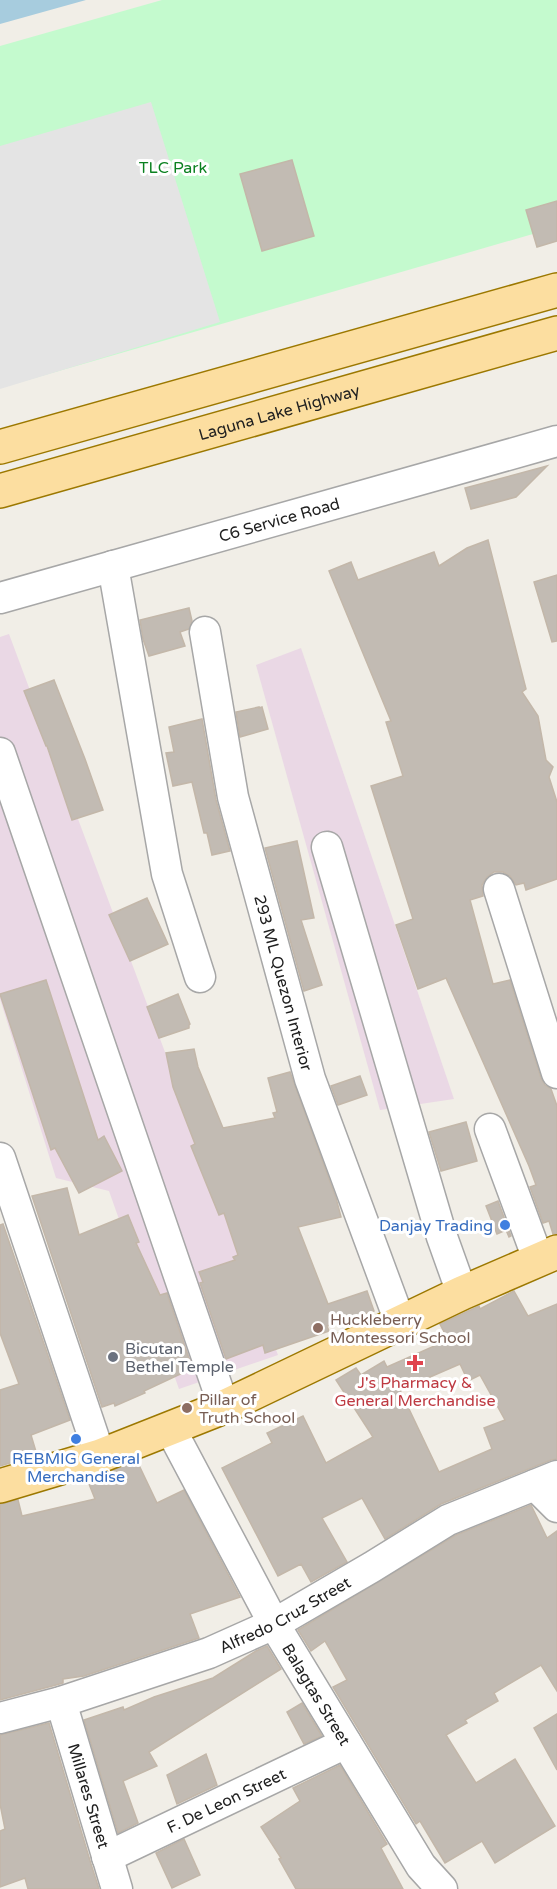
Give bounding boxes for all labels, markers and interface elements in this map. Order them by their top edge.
park label: TLC Park [139,158,207,178]
street label: Laguna Lake Highway [196,380,363,445]
street label: C6 Service Road [217,494,342,547]
street label: 293 ML Quezon Interior [249,893,317,1074]
place label: Danjay Trading [379,1216,493,1236]
marker: Danjay Trading [498,1218,512,1232]
place label: Huckleberry Montessori School [330,1310,471,1348]
marker: Huckleberry Montessori School [311,1321,325,1335]
place label: Bicutan Bethel Temple [125,1339,234,1377]
marker: Bicutan Bethel Temple [106,1350,120,1364]
marker: J's Pharmacy & General Merchandise [408,1356,422,1370]
place label: J's Pharmacy & General Merchandise [334,1373,496,1411]
place label: Pillar of Truth School [199,1390,295,1428]
marker: Pillar of Truth School [180,1401,194,1415]
marker: REBMIG General Merchandise [69,1432,83,1446]
place label: REBMIG General Merchandise [12,1449,140,1487]
street label: Alfredo Cruz Street [216,1573,355,1658]
street label: Balagtas Street [277,1640,354,1749]
street label: Millares Street [63,1741,113,1851]
street label: F. De Leon Street [164,1764,289,1838]

